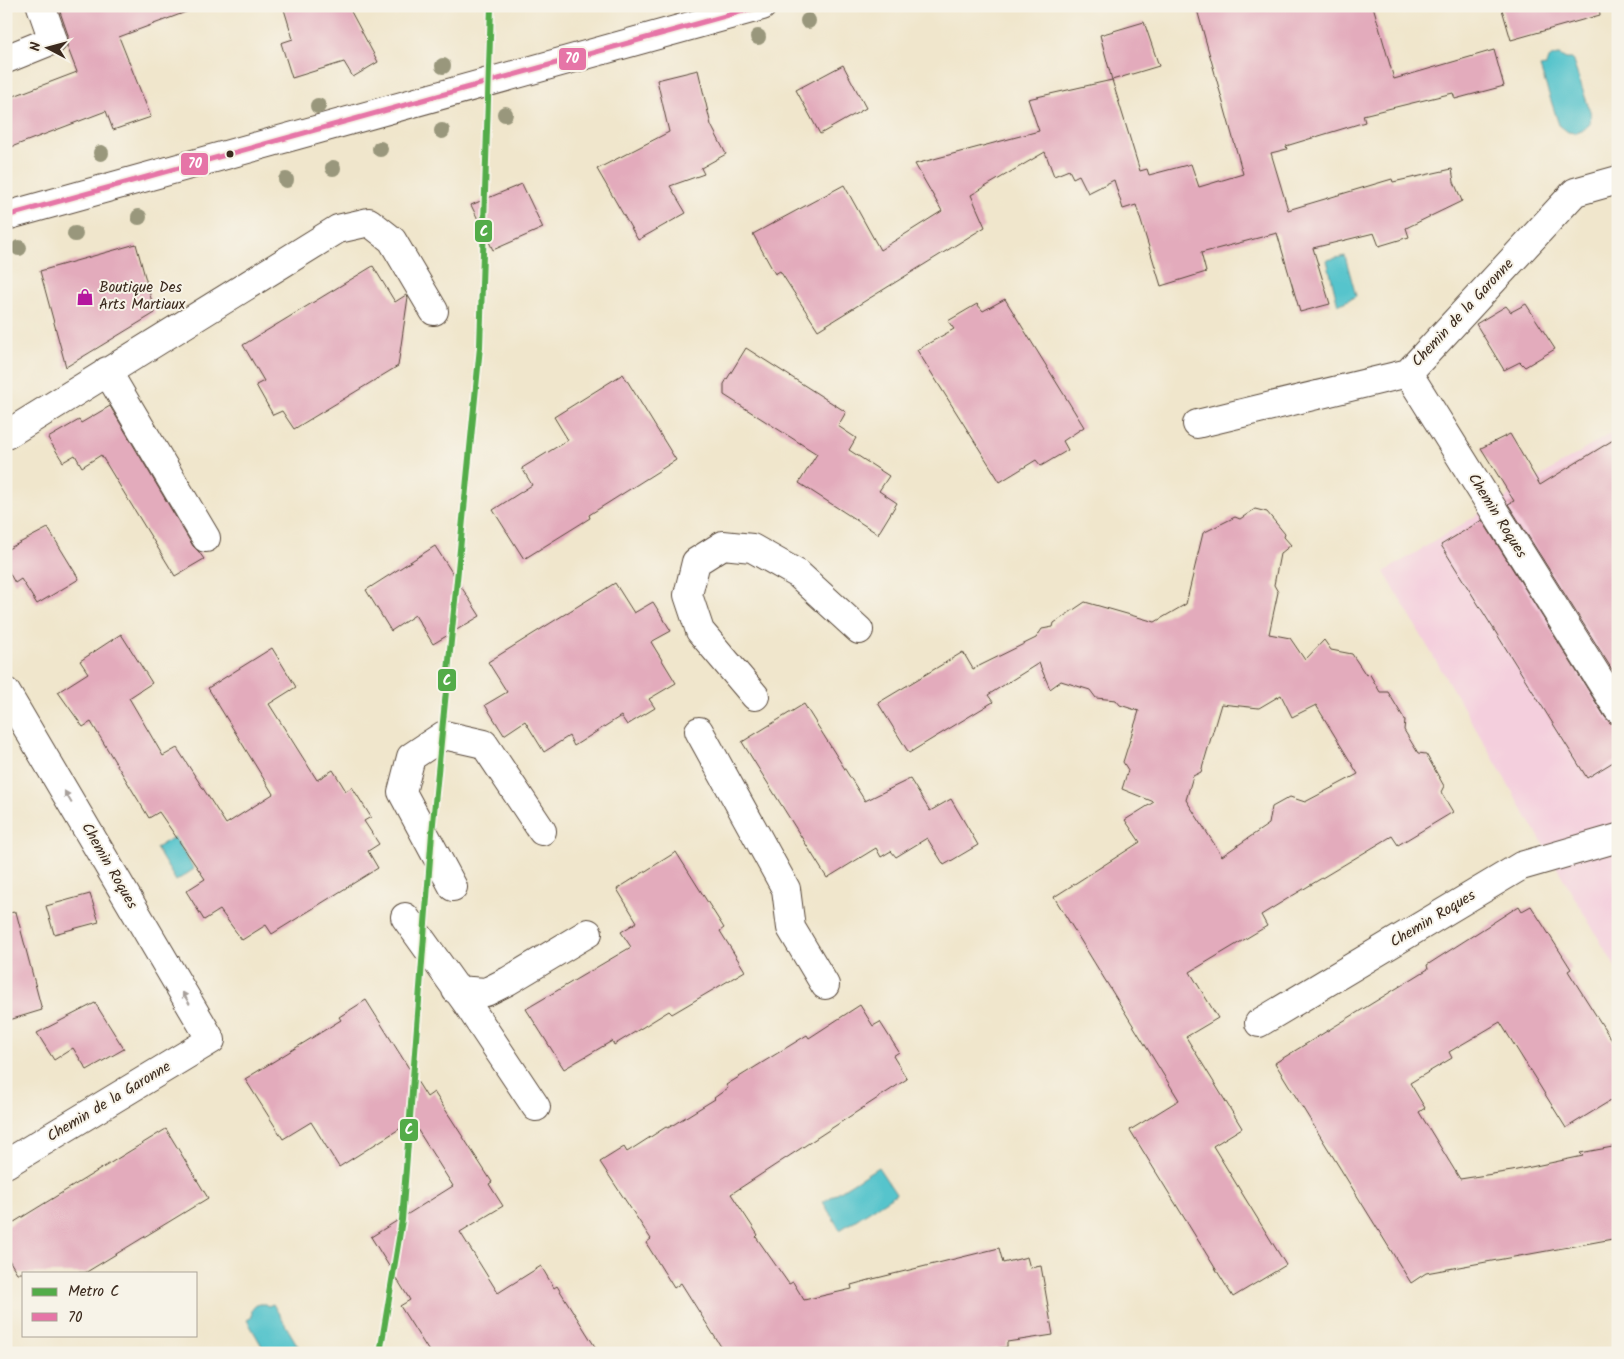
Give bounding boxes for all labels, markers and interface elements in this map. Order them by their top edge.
north arrow [22,22,72,72]
text: N [25,41,47,52]
line badge: 70 [558,47,587,71]
text: 70 [565,48,580,70]
unlabelled marker [225,149,235,159]
line badge: 70 [180,152,209,176]
text: 70 [188,153,203,175]
line badge: C [474,219,493,243]
text: C [480,221,488,243]
street label: Chemin de la Garonne [1406,253,1520,373]
place label: Boutique Des Arts Martiaux [99,276,186,317]
shop icon: Boutique Des Arts Martiaux [75,287,95,307]
street label: Chemin Roques [1461,469,1533,564]
line badge: C [437,668,457,692]
text: C [443,670,451,692]
one-way arrow [64,791,73,804]
street label: Chemin Roques [75,818,144,914]
street label: Chemin Roques [1386,884,1481,954]
one-way arrow [182,991,191,1004]
street label: Chemin de la Garonne [42,1055,176,1149]
line badge: C [399,1118,419,1142]
text: C [405,1119,413,1141]
legend [22,1272,198,1336]
text: Metro C [68,1280,119,1304]
text: 70 [68,1306,83,1330]

